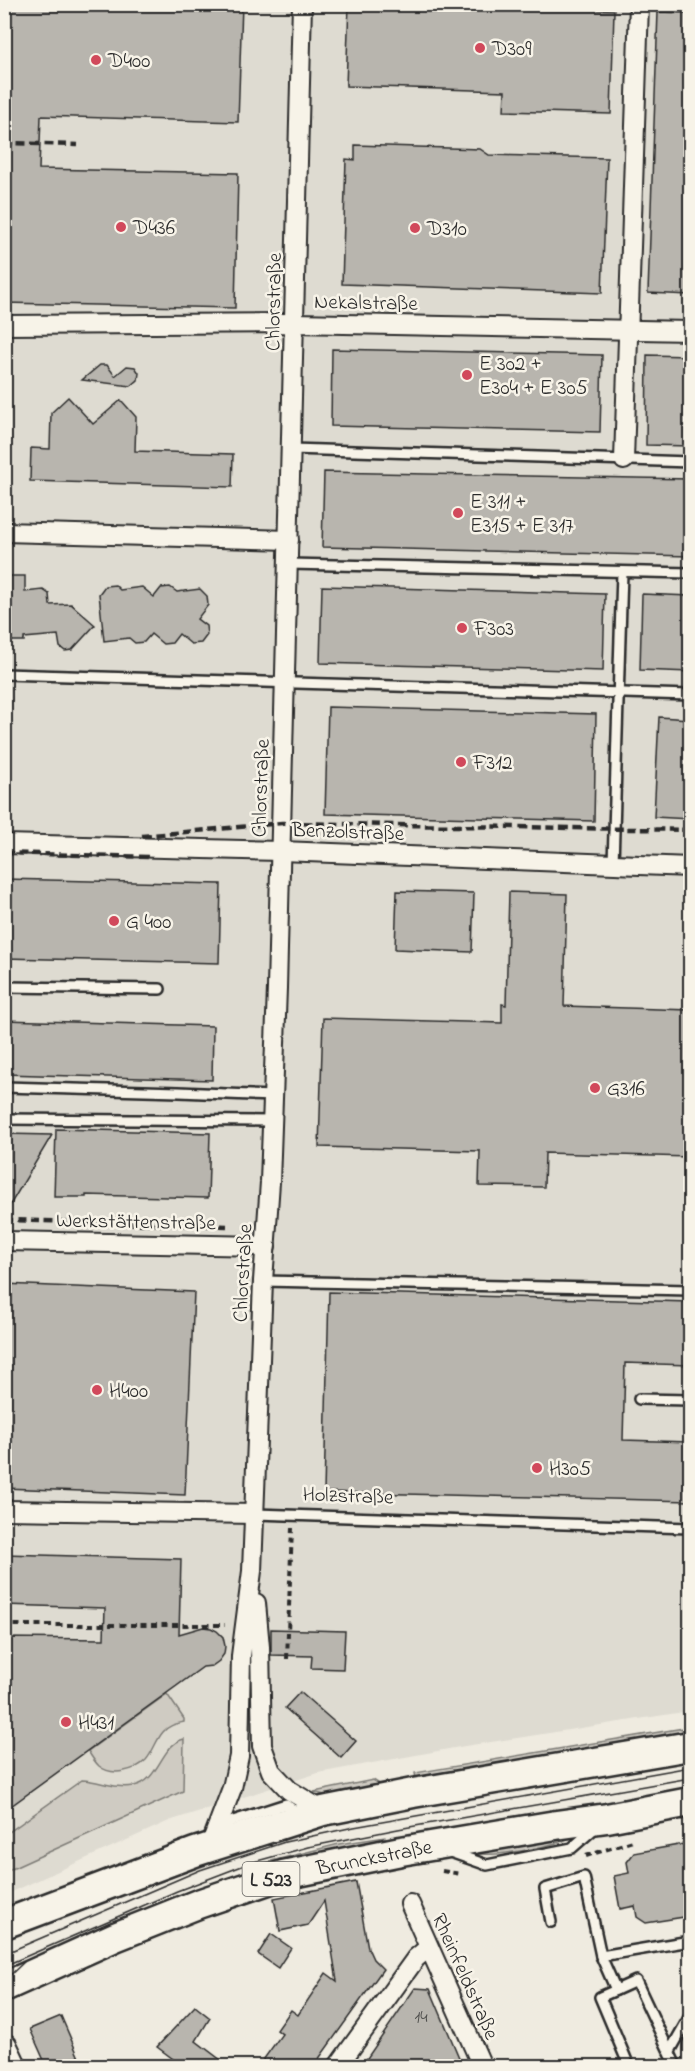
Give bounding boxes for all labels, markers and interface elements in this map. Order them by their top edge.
place label: D309 [491,35,532,65]
marker: D309 [473,41,487,55]
place label: D400 [107,47,150,77]
marker: D400 [89,53,103,67]
place label: D436 [132,214,175,244]
place label: D310 [426,215,467,245]
marker: D436 [114,220,128,234]
marker: D310 [408,221,422,235]
street label: Chlorstraße [259,252,291,352]
street label: Nekalstraße [314,288,419,320]
place label: E 302 + E304 + E 305 [479,350,588,404]
marker: E 302 + E304 + E 305 [460,368,474,382]
place label: E 311 + E315 + E 317 [470,488,574,542]
marker: E 311 + E315 + E 317 [451,506,465,520]
place label: F303 [473,615,514,645]
marker: F303 [455,621,469,635]
street label: Chlorstraße [245,738,279,838]
place label: F312 [472,749,512,779]
marker: F312 [454,755,468,769]
street label: Benzolstraße [290,816,405,850]
place label: G 400 [126,908,171,938]
marker: G 400 [107,914,121,928]
place label: G316 [607,1075,645,1105]
marker: G316 [588,1081,602,1095]
street label: Werkstättenstraße [56,1207,217,1239]
street label: Chlorstraße [226,1223,262,1323]
place label: H400 [109,1377,148,1407]
marker: H400 [90,1383,104,1397]
place label: H305 [549,1455,591,1485]
marker: H305 [530,1461,544,1475]
street label: Holzstraße [302,1480,394,1514]
place label: H431 [78,1709,115,1739]
marker: H431 [59,1715,73,1729]
street label: Brunckstraße [313,1833,435,1885]
road number: L 523 [242,1862,300,1896]
street label: Rheinfeldstraße [423,1909,506,2045]
house number: 14 [414,2005,428,2031]

